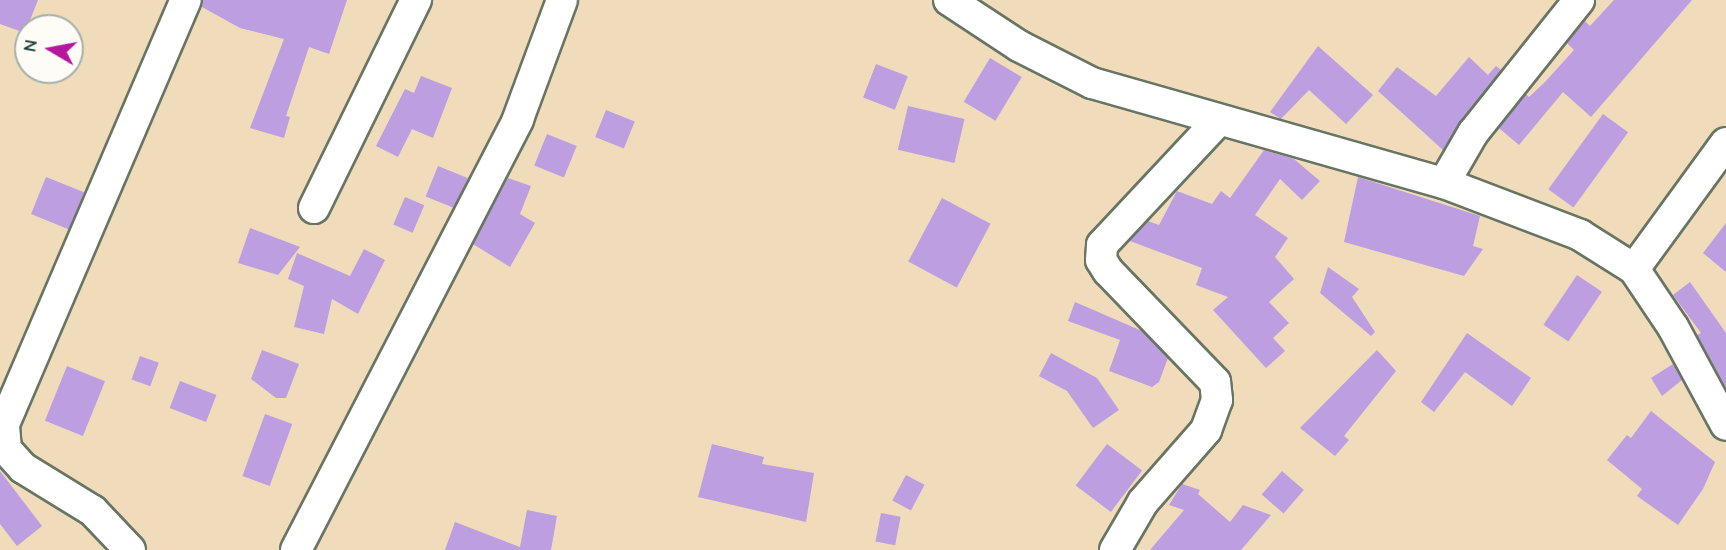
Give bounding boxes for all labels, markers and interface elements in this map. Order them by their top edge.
north arrow [14,14,84,84]
text: N [18,38,42,54]

